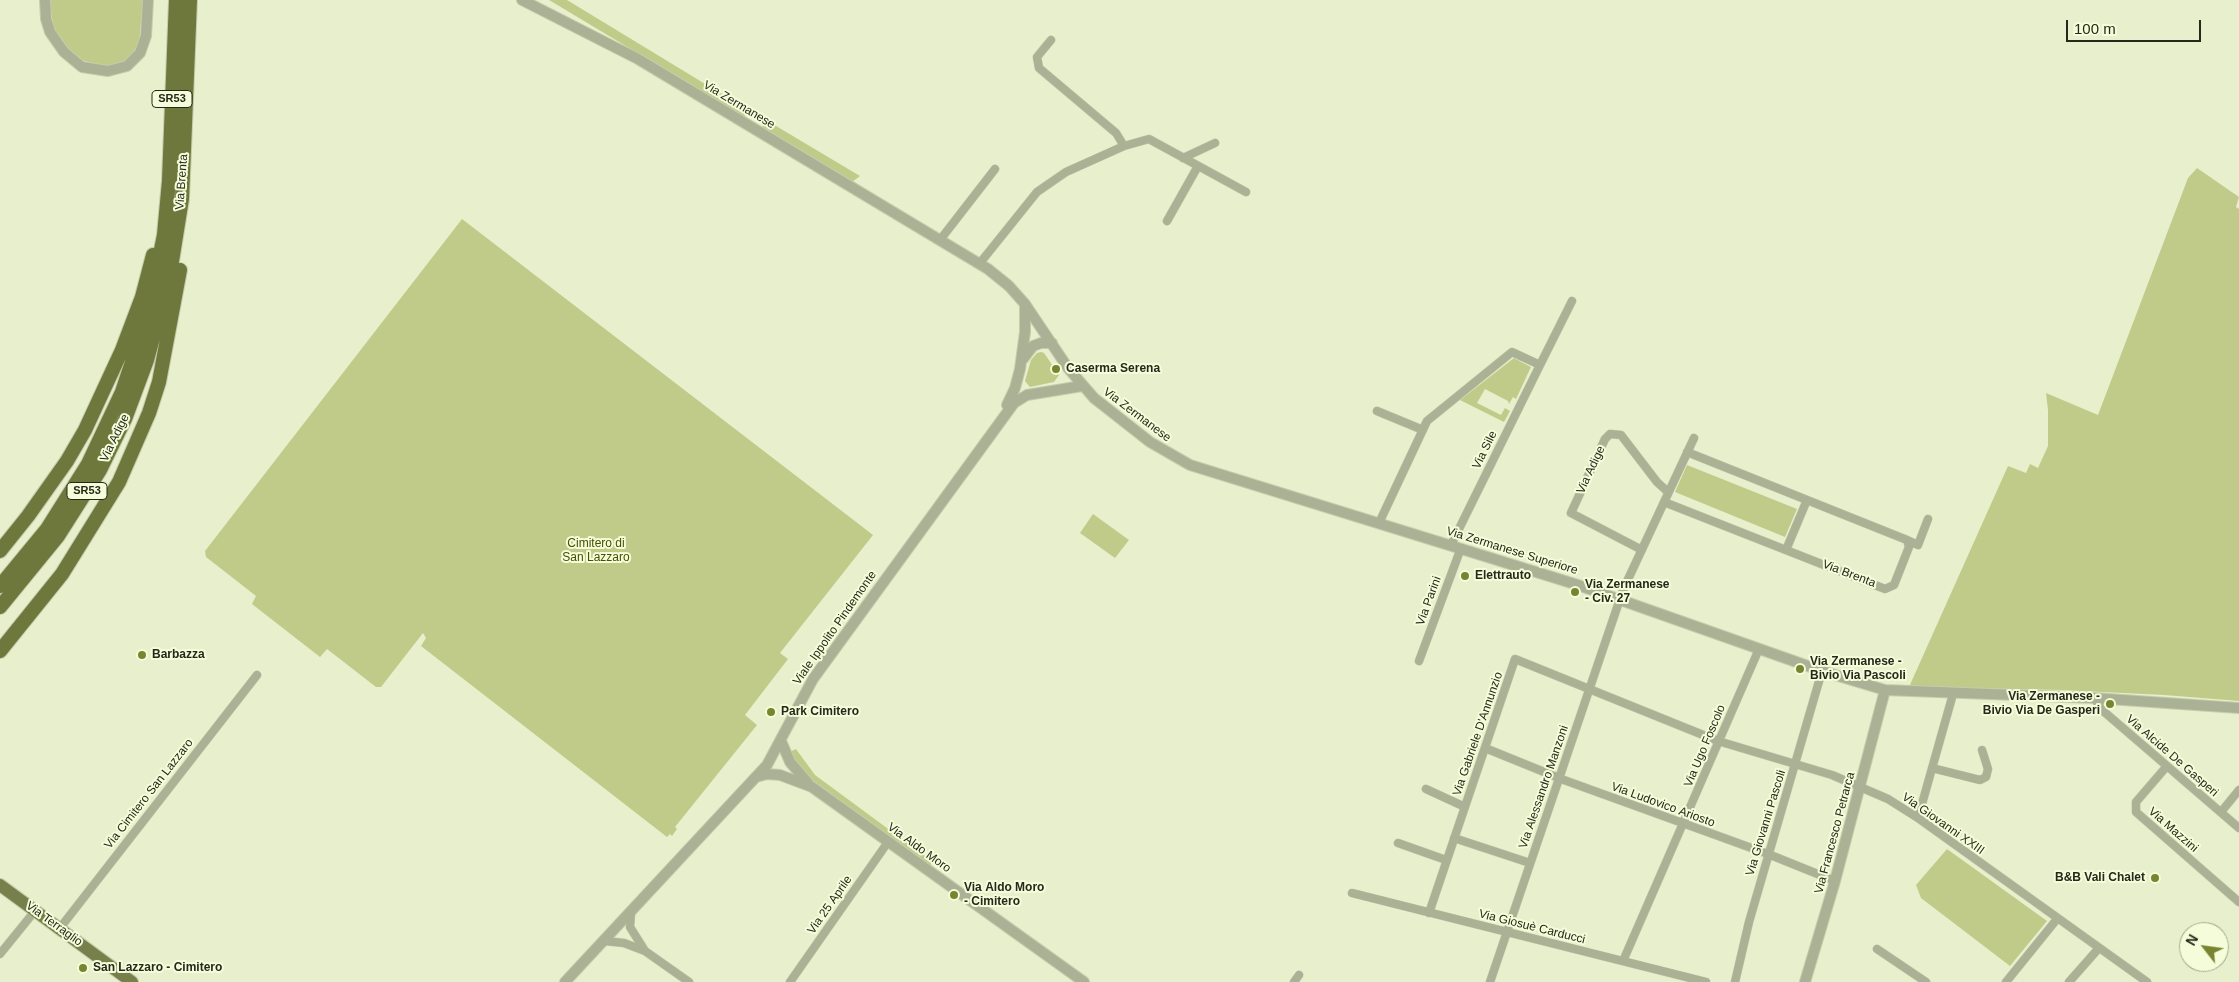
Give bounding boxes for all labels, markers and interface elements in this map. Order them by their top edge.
scale bar [2069,10,2204,42]
text: 100 m [2074,20,2116,37]
street label: Via Zermanese [701,78,777,132]
road number: SR53 [152,90,192,108]
street label: Via Brenta [173,154,191,210]
place label: Caserma Serena [1066,362,1160,376]
marker: Caserma Serena [1050,363,1062,375]
street label: Via Zermanese [1100,385,1174,445]
street label: Via Adige [97,412,133,464]
street label: Via Sile [1470,429,1500,471]
street label: Via Adige [1574,444,1608,496]
road number: SR53 [67,482,107,500]
street label: Via Zermanese Superiore [1445,524,1579,578]
park label: Cimitero di San Lazzaro [562,537,630,565]
street label: Via Brenta [1820,557,1878,591]
street label: Viale Ippolito Pindemonte [790,568,880,688]
place label: Elettrauto [1475,569,1531,583]
marker: Elettrauto [1459,570,1471,582]
street label: Via Parini [1413,575,1445,627]
place label: Via Zermanese - Civ. 27 [1585,578,1669,606]
marker: Via Zermanese - Civ. 27 [1569,586,1581,598]
place label: Barbazza [152,648,205,662]
marker: Barbazza [136,649,148,661]
place label: Via Zermanese - Bivio Via Pascoli [1810,655,1906,683]
marker: Via Zermanese - Bivio Via Pascoli [1794,663,1806,675]
street label: Via Gabriele D'Annunzio [1450,670,1506,798]
place label: Via Zermanese - Bivio Via De Gasperi [1983,690,2100,718]
marker: Via Zermanese - Bivio Via De Gasperi [2104,698,2116,710]
street label: Via Ugo Foscolo [1681,703,1729,789]
place label: Park Cimitero [781,705,859,719]
marker: Park Cimitero [765,706,777,718]
street label: Via Alcide De Gasperi [2123,712,2221,800]
street label: Via Alessandro Manzoni [1516,724,1572,850]
street label: Via Cimitero San Lazzaro [102,736,196,852]
street label: Via Giovanni Pascoli [1743,768,1789,878]
street label: Via Francesco Petrarca [1812,771,1858,895]
street label: Via Ludovico Ariosto [1609,780,1717,830]
street label: Via Giovanni XXIII [1899,790,1987,858]
street label: Via Mazzini [2145,805,2201,855]
street label: Via Aldo Moro [884,820,954,876]
place label: B&B Vali Chalet [2055,871,2145,885]
marker: B&B Vali Chalet [2149,872,2161,884]
street label: Via 25 Aprile [805,873,855,937]
place label: Via Aldo Moro - Cimitero [964,881,1044,909]
marker: Via Aldo Moro - Cimitero [948,889,960,901]
street label: Via Terraglio [23,899,85,949]
street label: Via Giosuè Carducci [1477,907,1587,947]
north arrow [2179,922,2229,972]
text: N [2182,932,2201,948]
place label: San Lazzaro - Cimitero [93,961,222,975]
marker: San Lazzaro - Cimitero [77,962,89,974]

